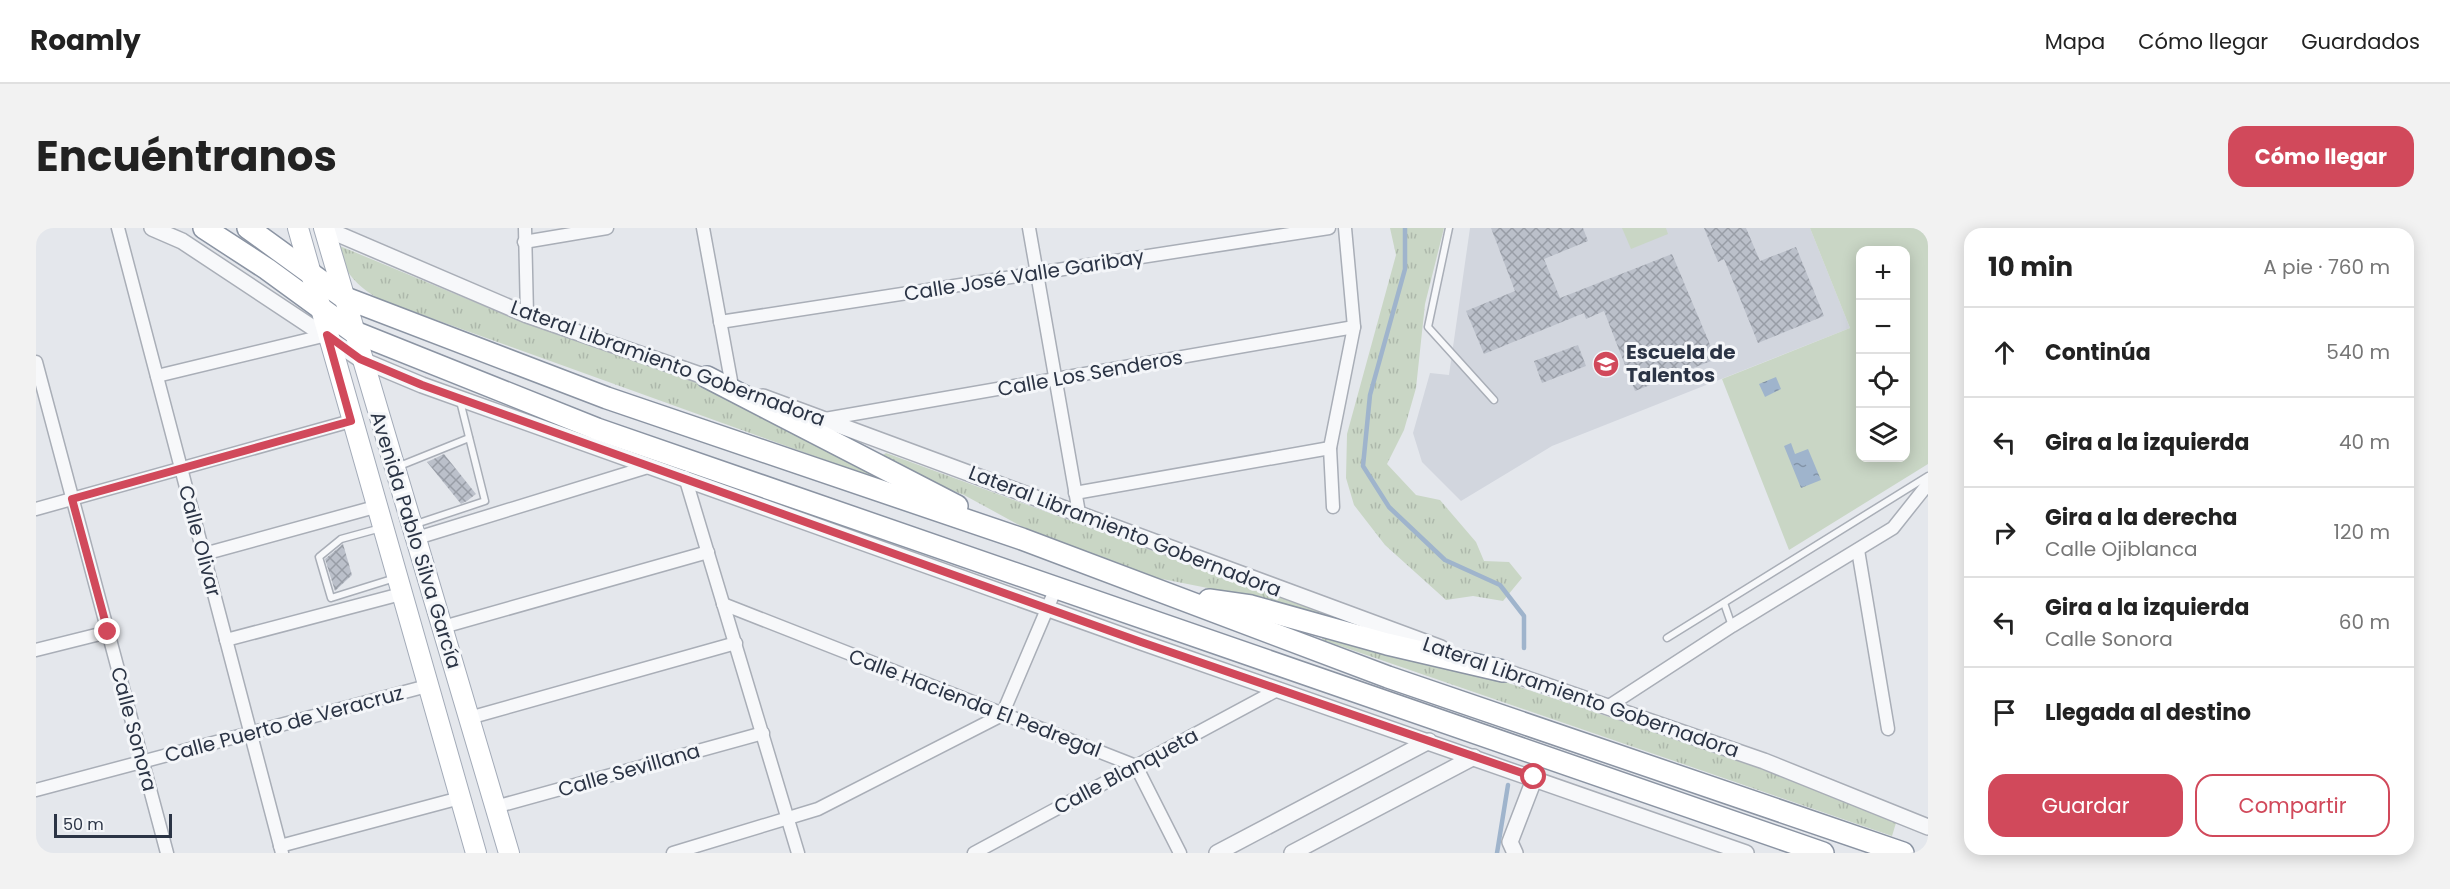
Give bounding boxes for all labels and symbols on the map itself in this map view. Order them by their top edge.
street label: Calle José Valle Garibay [902,242,1146,308]
street label: Lateral Libramiento Gobernadora [507,293,829,433]
place label: Escuela de Talentos [1626,338,1736,389]
street label: Calle Los Senderos [995,343,1185,403]
school or university icon: Escuela de Talentos [1591,349,1621,379]
street label: Avenida Pablo Silva García [363,408,469,672]
street label: Lateral Libramiento Gobernadora [965,458,1285,604]
street label: Calle Olivar [172,482,228,600]
route end [94,618,120,644]
street label: Lateral Libramiento Gobernadora [1419,630,1743,764]
street label: Calle Hacienda El Pedregal [845,642,1105,764]
street label: Calle Sonora [104,664,164,794]
street label: Calle Puerto de Veracruz [162,679,406,769]
street label: Calle Blanqueta [1049,721,1203,821]
street label: Calle Sevillana [555,736,703,804]
route start [1520,763,1546,789]
scale bar [54,811,172,838]

